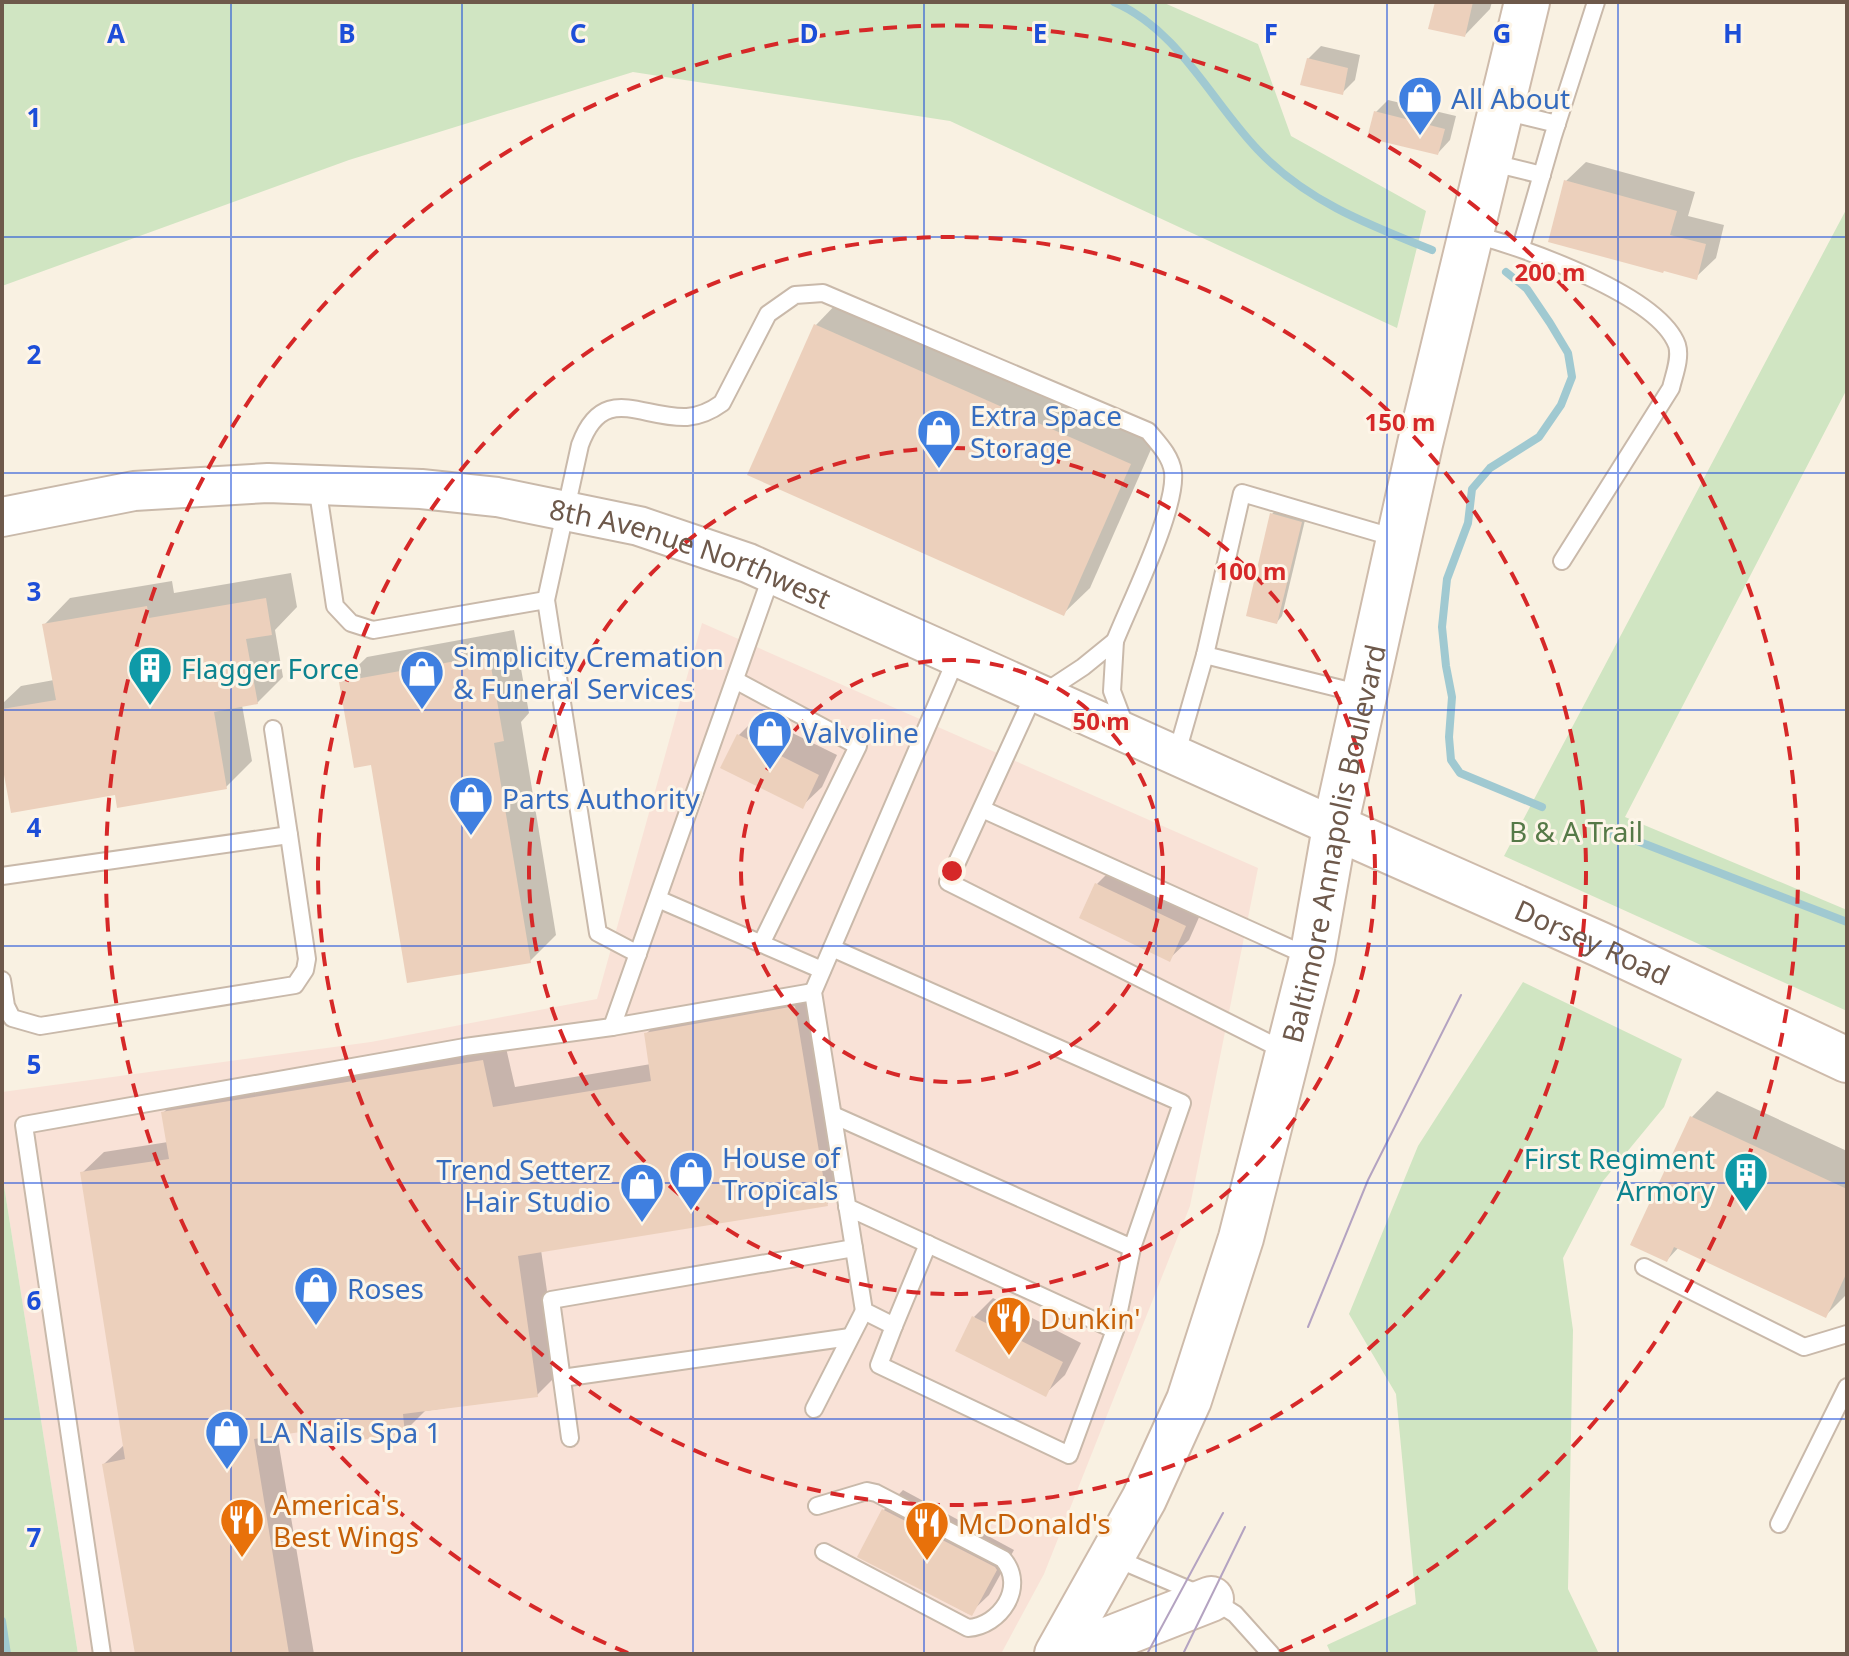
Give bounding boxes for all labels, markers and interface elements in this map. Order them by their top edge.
text: A [107,15,125,51]
text: B [338,15,356,51]
text: C [570,15,586,51]
text: D [799,15,819,51]
text: E [1033,15,1047,51]
text: F [1264,15,1278,51]
text: G [1493,15,1511,51]
text: H [1723,15,1743,51]
shop icon: All About [1396,74,1444,137]
place label: All About [1451,79,1570,117]
text: 1 [27,99,41,135]
text: 200 m [1515,255,1585,288]
text: 2 [27,336,42,372]
place label: Extra Space Storage [970,396,1122,466]
text: 150 m [1365,405,1435,438]
shop icon: Extra Space Storage [915,407,963,470]
street label: 8th Avenue Northwest [546,489,837,617]
text: 100 m [1216,554,1286,587]
text: 3 [27,573,41,609]
place label: Simplicity Cremation & Funeral Services [453,637,724,707]
street label: Baltimore Annapolis Boulevard [1272,641,1394,1047]
building icon: Flagger Force [126,644,174,707]
shop icon: Simplicity Cremation & Funeral Services [398,648,446,711]
place label: Flagger Force [181,649,359,687]
text: 50 m [1072,704,1130,737]
shop icon: Valvoline [746,708,794,771]
place label: Valvoline [801,713,919,751]
shop icon: Parts Authority [447,774,495,837]
place label: Parts Authority [502,779,700,817]
text: 4 [27,809,42,845]
park label: B & A Trail [1509,812,1643,850]
centre of rings [938,857,966,885]
street label: Dorsey Road [1509,890,1676,994]
text: 5 [27,1046,41,1082]
place label: House of Tropicals [722,1138,841,1208]
place label: First Regiment Armory [1524,1139,1716,1209]
shop icon: House of Tropicals [667,1149,715,1212]
place label: Trend Setterz Hair Studio [436,1150,611,1220]
building icon: First Regiment Armory [1722,1150,1770,1213]
shop icon: Trend Setterz Hair Studio [618,1161,666,1224]
shop icon: Roses [292,1264,340,1327]
place label: Roses [347,1269,424,1307]
text: 6 [27,1282,42,1318]
restaurant icon: Dunkin' [985,1294,1033,1357]
place label: Dunkin' [1040,1299,1141,1337]
shop icon: LA Nails Spa 1 [203,1408,251,1471]
place label: LA Nails Spa 1 [258,1413,442,1451]
place label: America's Best Wings [273,1485,419,1555]
restaurant icon: America's Best Wings [218,1496,266,1559]
restaurant icon: McDonald's [903,1499,951,1562]
place label: McDonald's [958,1504,1111,1542]
text: 7 [27,1519,42,1555]

